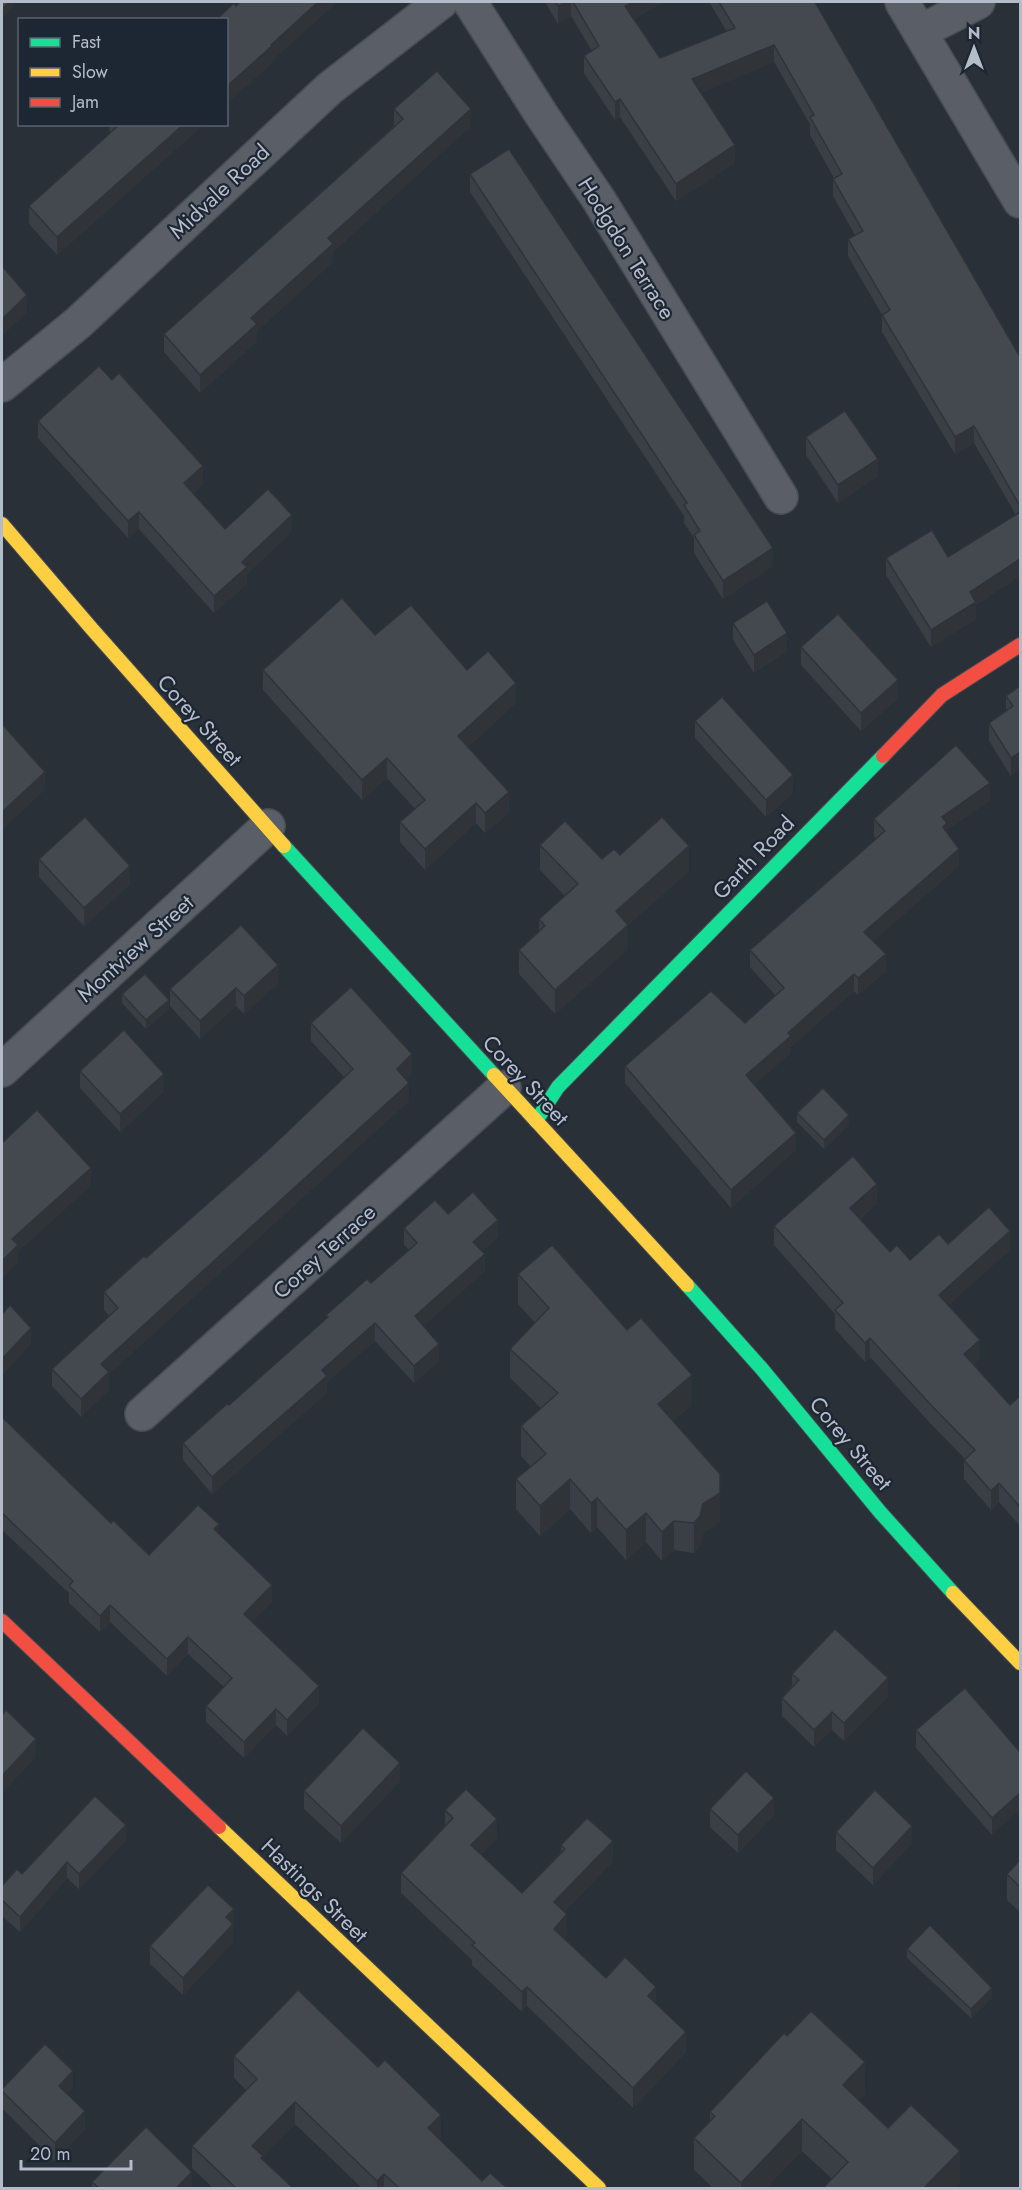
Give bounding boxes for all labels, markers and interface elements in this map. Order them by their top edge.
legend [18,18,228,126]
north arrow [944,18,1004,78]
text: N [968,22,980,45]
text: Fast [72,29,101,55]
text: Slow [72,59,109,85]
text: Jam [70,89,99,115]
street label: Midvale Road [162,136,276,246]
street label: Hodgdon Terrace [570,171,684,325]
street label: Corey Street [150,667,251,774]
street label: Garth Road [705,808,801,906]
street label: Montview Street [70,886,201,1009]
street label: Corey Street [475,1027,577,1133]
street label: Corey Terrace [266,1196,382,1306]
street label: Corey Street [802,1389,900,1498]
street label: Hastings Street [254,1830,376,1950]
scale bar [21,2133,130,2171]
text: 20 m [30,2141,70,2167]

